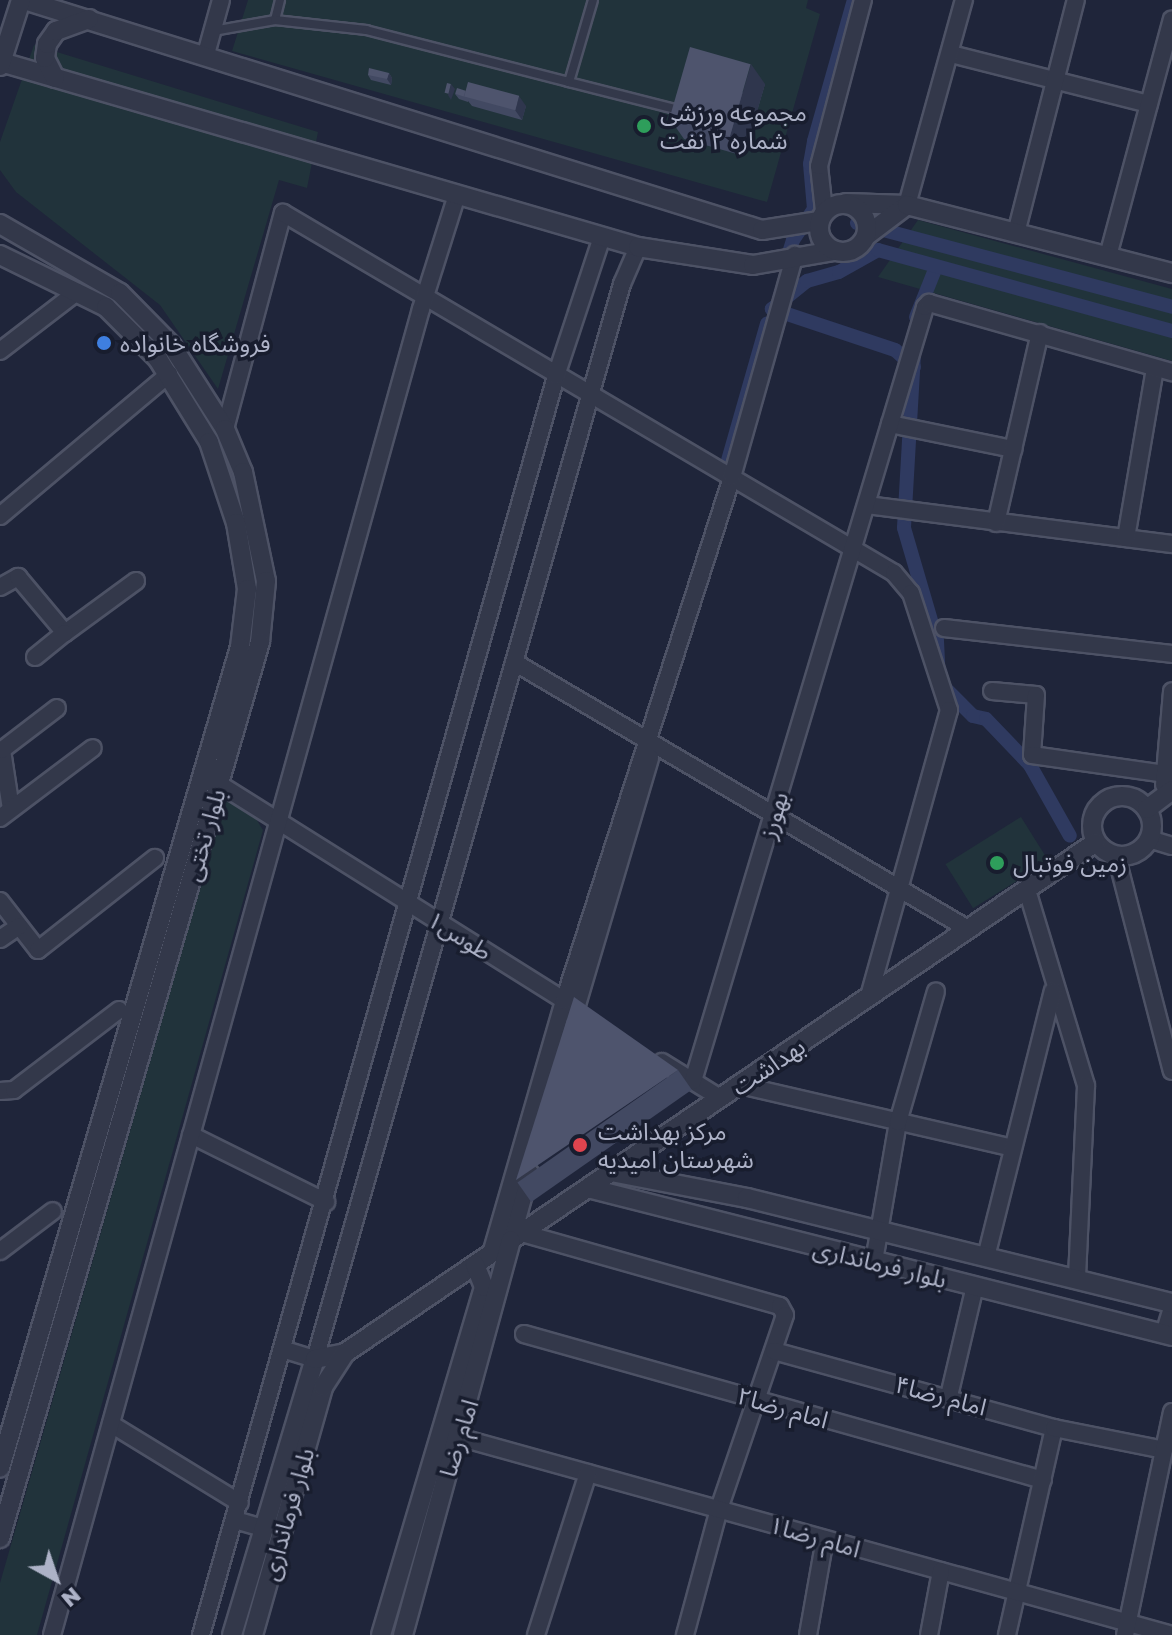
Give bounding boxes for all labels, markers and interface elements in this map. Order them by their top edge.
place label: مجموعه ورزشی شماره ۲ نفت [660,98,807,154]
marker: مجموعه ورزشی شماره ۲ نفت [635,117,653,135]
place label: فروشگاه خانواده [120,329,270,357]
marker: فروشگاه خانواده [95,334,113,352]
street label: بلوار تختی [177,786,231,884]
street label: بهورز [752,788,794,842]
place label: زمین فوتبال [1013,849,1127,877]
marker: زمین فوتبال [988,854,1006,872]
street label: طوس۱ [423,904,497,966]
street label: بهداشت [726,1031,810,1101]
place label: مرکز بهداشت شهرستان امیدیه [598,1117,754,1173]
marker: مرکز بهداشت شهرستان امیدیه [569,1134,591,1156]
street label: بلوار فرمانداری [810,1233,950,1293]
street label: امام رضا۴ [892,1369,990,1421]
street label: امام رضا۲ [734,1380,832,1434]
street label: امام رضا [433,1396,483,1480]
street label: بلوار فرمانداری [254,1444,320,1584]
street label: امام رضا۱ [766,1509,864,1563]
north arrow [16,1539,96,1619]
text: N [57,1582,87,1613]

